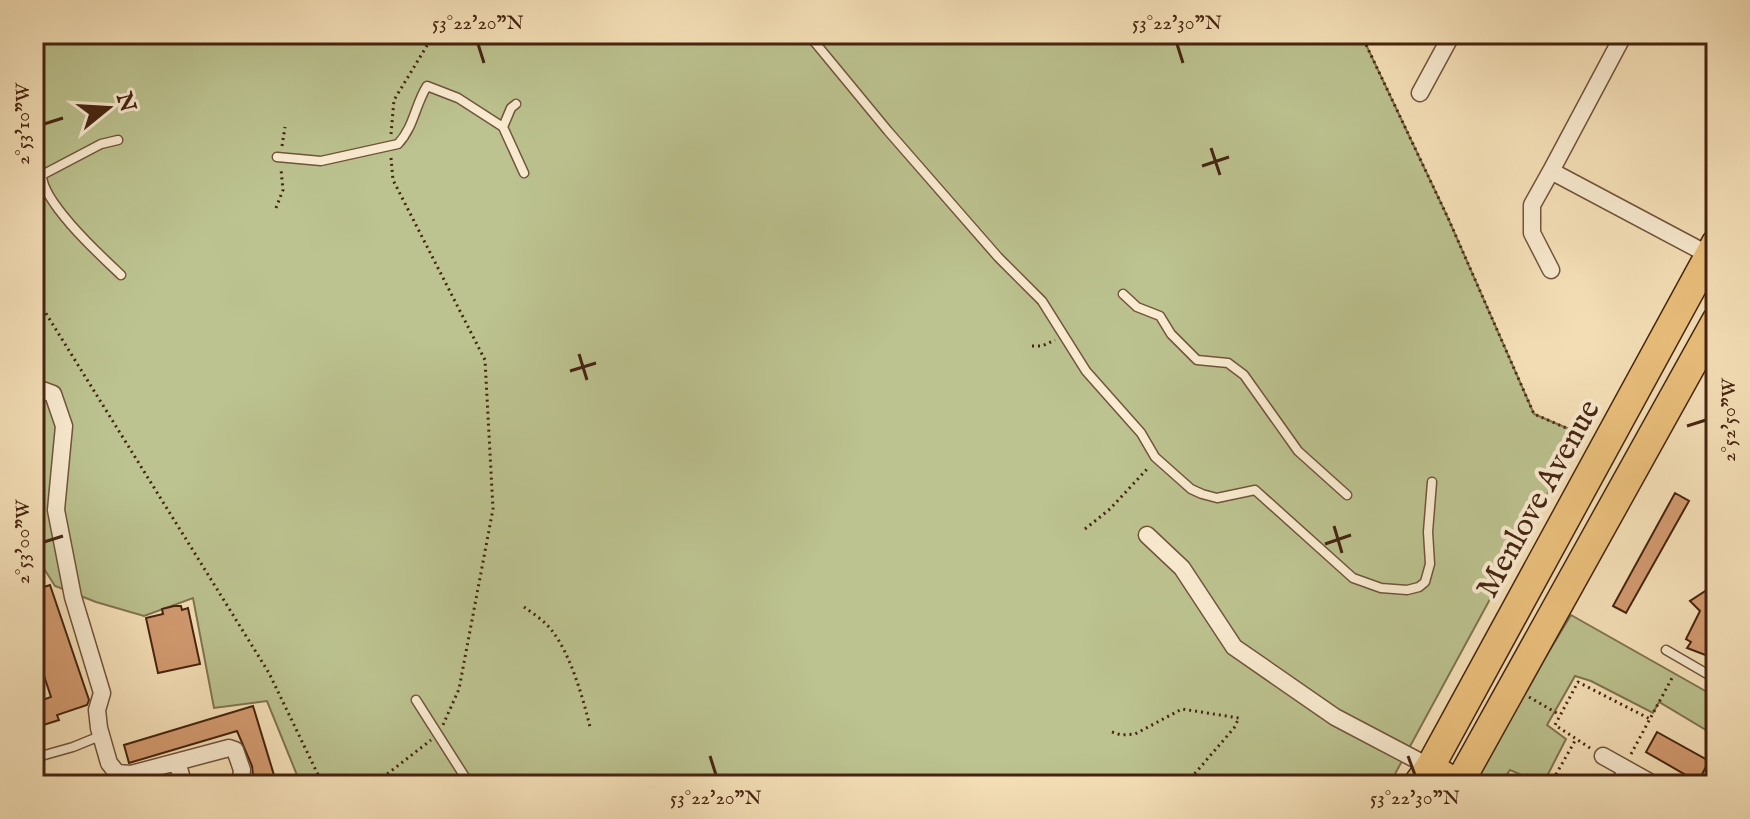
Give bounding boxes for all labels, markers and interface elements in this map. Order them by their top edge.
text: 53°22'20"N [432,11,524,36]
text: 53°22'30"N [1132,11,1222,36]
north arrow [68,68,148,148]
text: 2°53'10"W [11,82,36,165]
text: N [109,88,141,116]
text: 2°52'50"W [1717,377,1742,462]
street label: Menlove Avenue [1468,393,1611,606]
text: 2°53'00"W [11,499,36,584]
text: 53°22'20"N [670,786,762,811]
text: 53°22'30"N [1370,786,1460,811]

